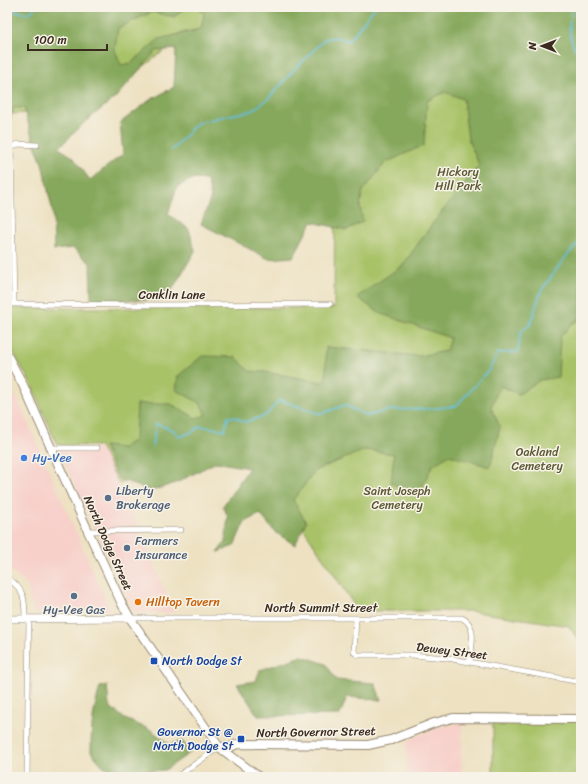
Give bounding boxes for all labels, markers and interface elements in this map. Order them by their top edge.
scale bar [28,26,107,52]
north arrow [522,26,562,66]
text: 100 m [34,29,67,51]
text: N [523,42,542,51]
park label: Hickory Hill Park [435,161,482,197]
street label: Conklin Lane [139,284,205,306]
park label: Oakland Cemetery [511,441,563,477]
place label: Hy-Vee [32,447,72,469]
marker: Hy-Vee [19,453,29,463]
place label: Liberty Brokerage [116,480,170,516]
park label: Saint Joseph Cemetery [364,480,431,516]
street label: North Dodge Street [77,492,139,594]
marker: Liberty Brokerage [103,493,113,503]
place label: Farmers Insurance [134,530,188,566]
marker: Farmers Insurance [122,543,132,553]
marker: Hy-Vee Gas [69,591,79,601]
place label: Hilltop Tavern [146,591,220,613]
marker: Hilltop Tavern [133,597,143,607]
street label: North Summit Street [265,597,378,619]
place label: Hy-Vee Gas [43,599,105,621]
street label: Dewey Street [415,636,489,666]
place label: North Dodge St [162,650,243,672]
marker: North Dodge St [149,656,159,666]
street label: North Governor Street [256,720,376,744]
place label: Governor St @ North Dodge St [153,721,234,757]
marker: Governor St @ North Dodge St [236,734,246,744]

